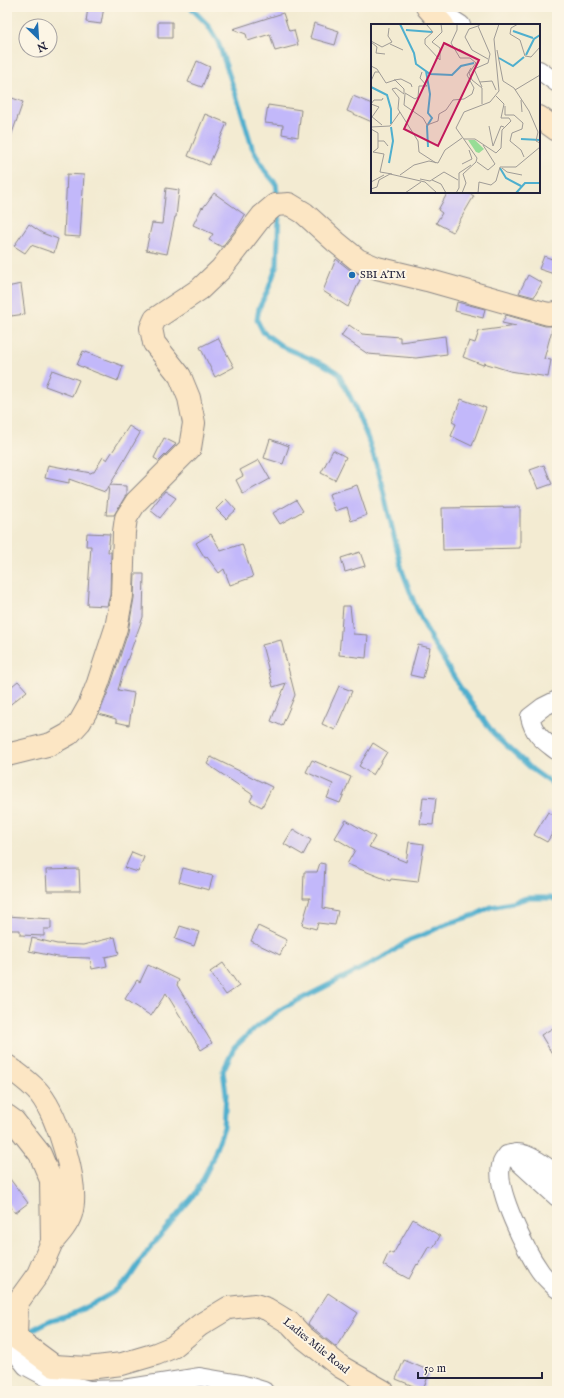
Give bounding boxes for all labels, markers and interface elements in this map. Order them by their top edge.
north arrow [18,18,58,58]
inset map [371,24,540,193]
text: N [34,37,50,55]
place label: SBI ATM [360,268,406,282]
marker: SBI ATM [347,270,357,280]
street label: Ladies Mile Road [280,1315,352,1377]
scale bar [418,1354,542,1380]
text: 50 m [424,1361,446,1376]

